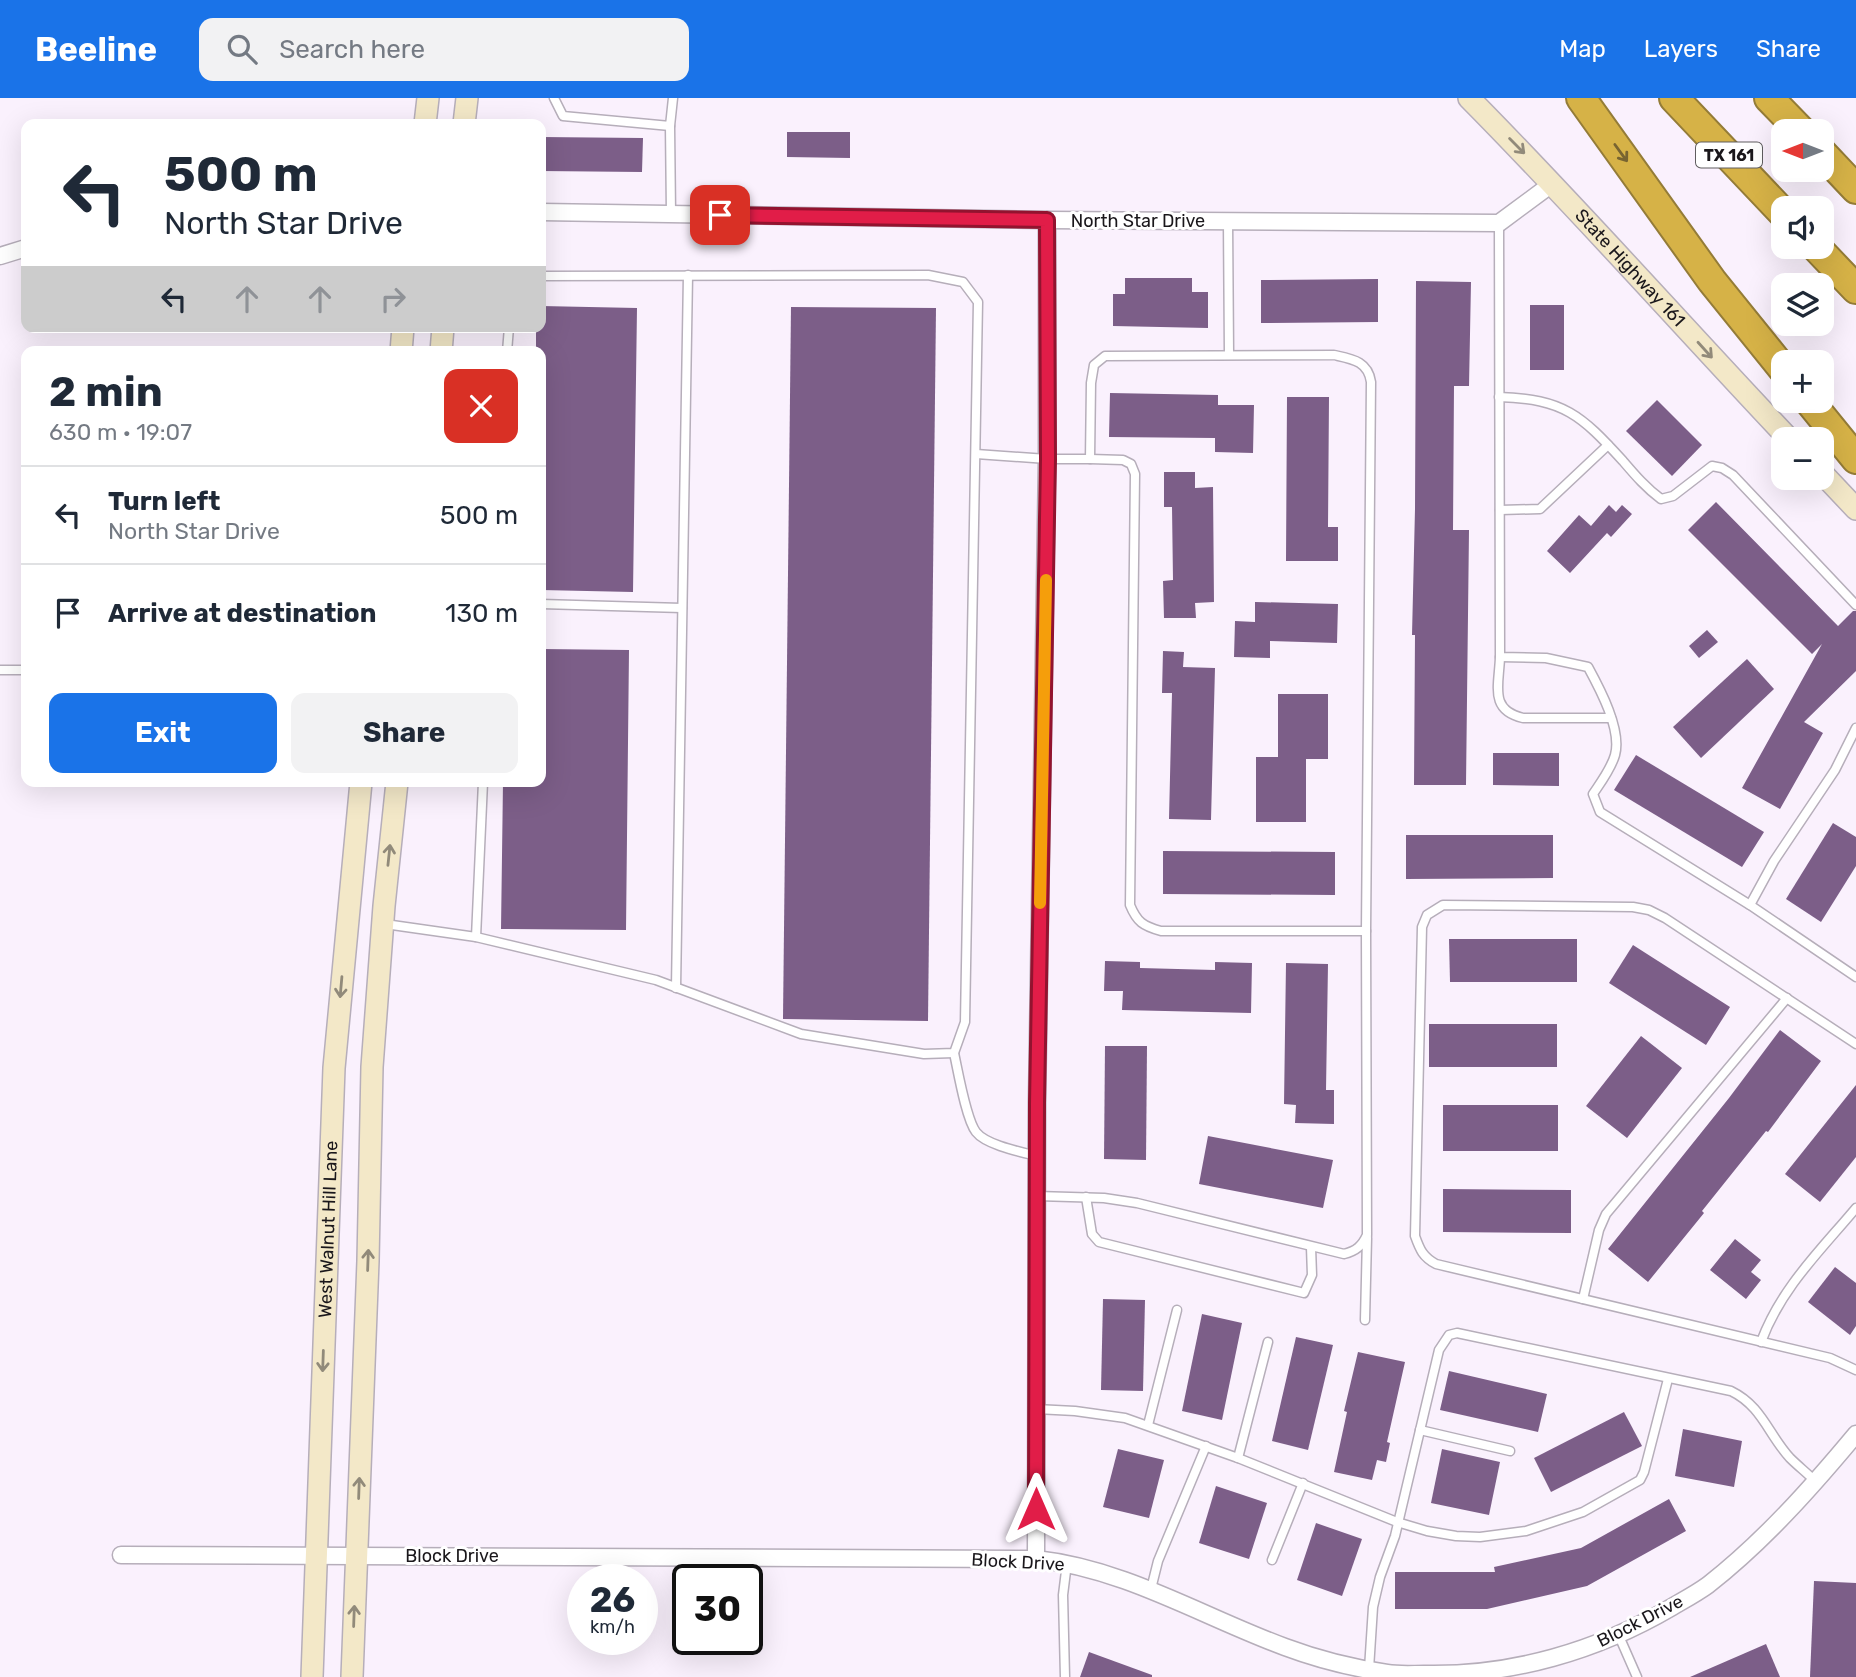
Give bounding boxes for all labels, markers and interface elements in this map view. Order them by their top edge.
search box [199,18,689,81]
text: Beeline [35,30,157,69]
icon: search [223,30,261,68]
text: Search here [279,34,425,65]
text: Map [1559,35,1606,63]
text: Layers [1644,35,1718,63]
text: Share [1756,35,1821,63]
north arrow [1771,119,1834,182]
map controls [1771,119,1834,490]
one-way arrow [1509,138,1526,155]
road number: TX 161 [1696,142,1762,167]
one-way arrow [1613,143,1628,162]
text: 500 m [164,145,318,203]
icon: left [49,147,140,238]
pin [690,185,750,245]
icon: arrive [701,196,739,234]
button: sound [1771,196,1834,259]
text: North Star Drive [164,204,403,242]
street label: State Highway 161 [1570,204,1690,331]
street label: North Star Drive [1071,210,1205,232]
button: layers [1771,273,1834,336]
icon: left [155,280,193,318]
icon: ahead [228,280,266,318]
icon: ahead [301,280,339,318]
icon: right [374,280,412,318]
one-way arrow [1696,341,1713,358]
button: + [1771,350,1834,413]
text: 2 min [49,367,163,417]
button: close [444,369,518,443]
text: 630 m · 19:07 [49,418,192,446]
button: − [1771,427,1834,490]
text: Turn left [108,486,220,517]
icon: left [49,496,87,534]
text: 500 m [440,500,518,531]
text: North Star Drive [108,517,280,545]
icon: arrive [49,594,87,632]
text: Arrive at destination [108,598,376,629]
text: 130 m [445,598,518,629]
button: Exit [49,693,277,773]
button: Share [291,693,518,773]
one-way arrow [383,844,396,867]
one-way arrow [334,976,347,998]
street label: West Walnut Hill Lane [314,1140,342,1318]
one-way arrow [361,1249,375,1272]
one-way arrow [317,1350,330,1373]
position arrow [999,1472,1073,1546]
one-way arrow [352,1476,366,1499]
street label: Block Drive [405,1545,499,1567]
street label: Block Drive [971,1549,1065,1575]
speed limit sign: 30 [672,1564,763,1655]
text: 26 [590,1579,635,1621]
street label: Block Drive [1593,1590,1687,1652]
one-way arrow [348,1605,361,1628]
text: km/h [590,1616,635,1638]

